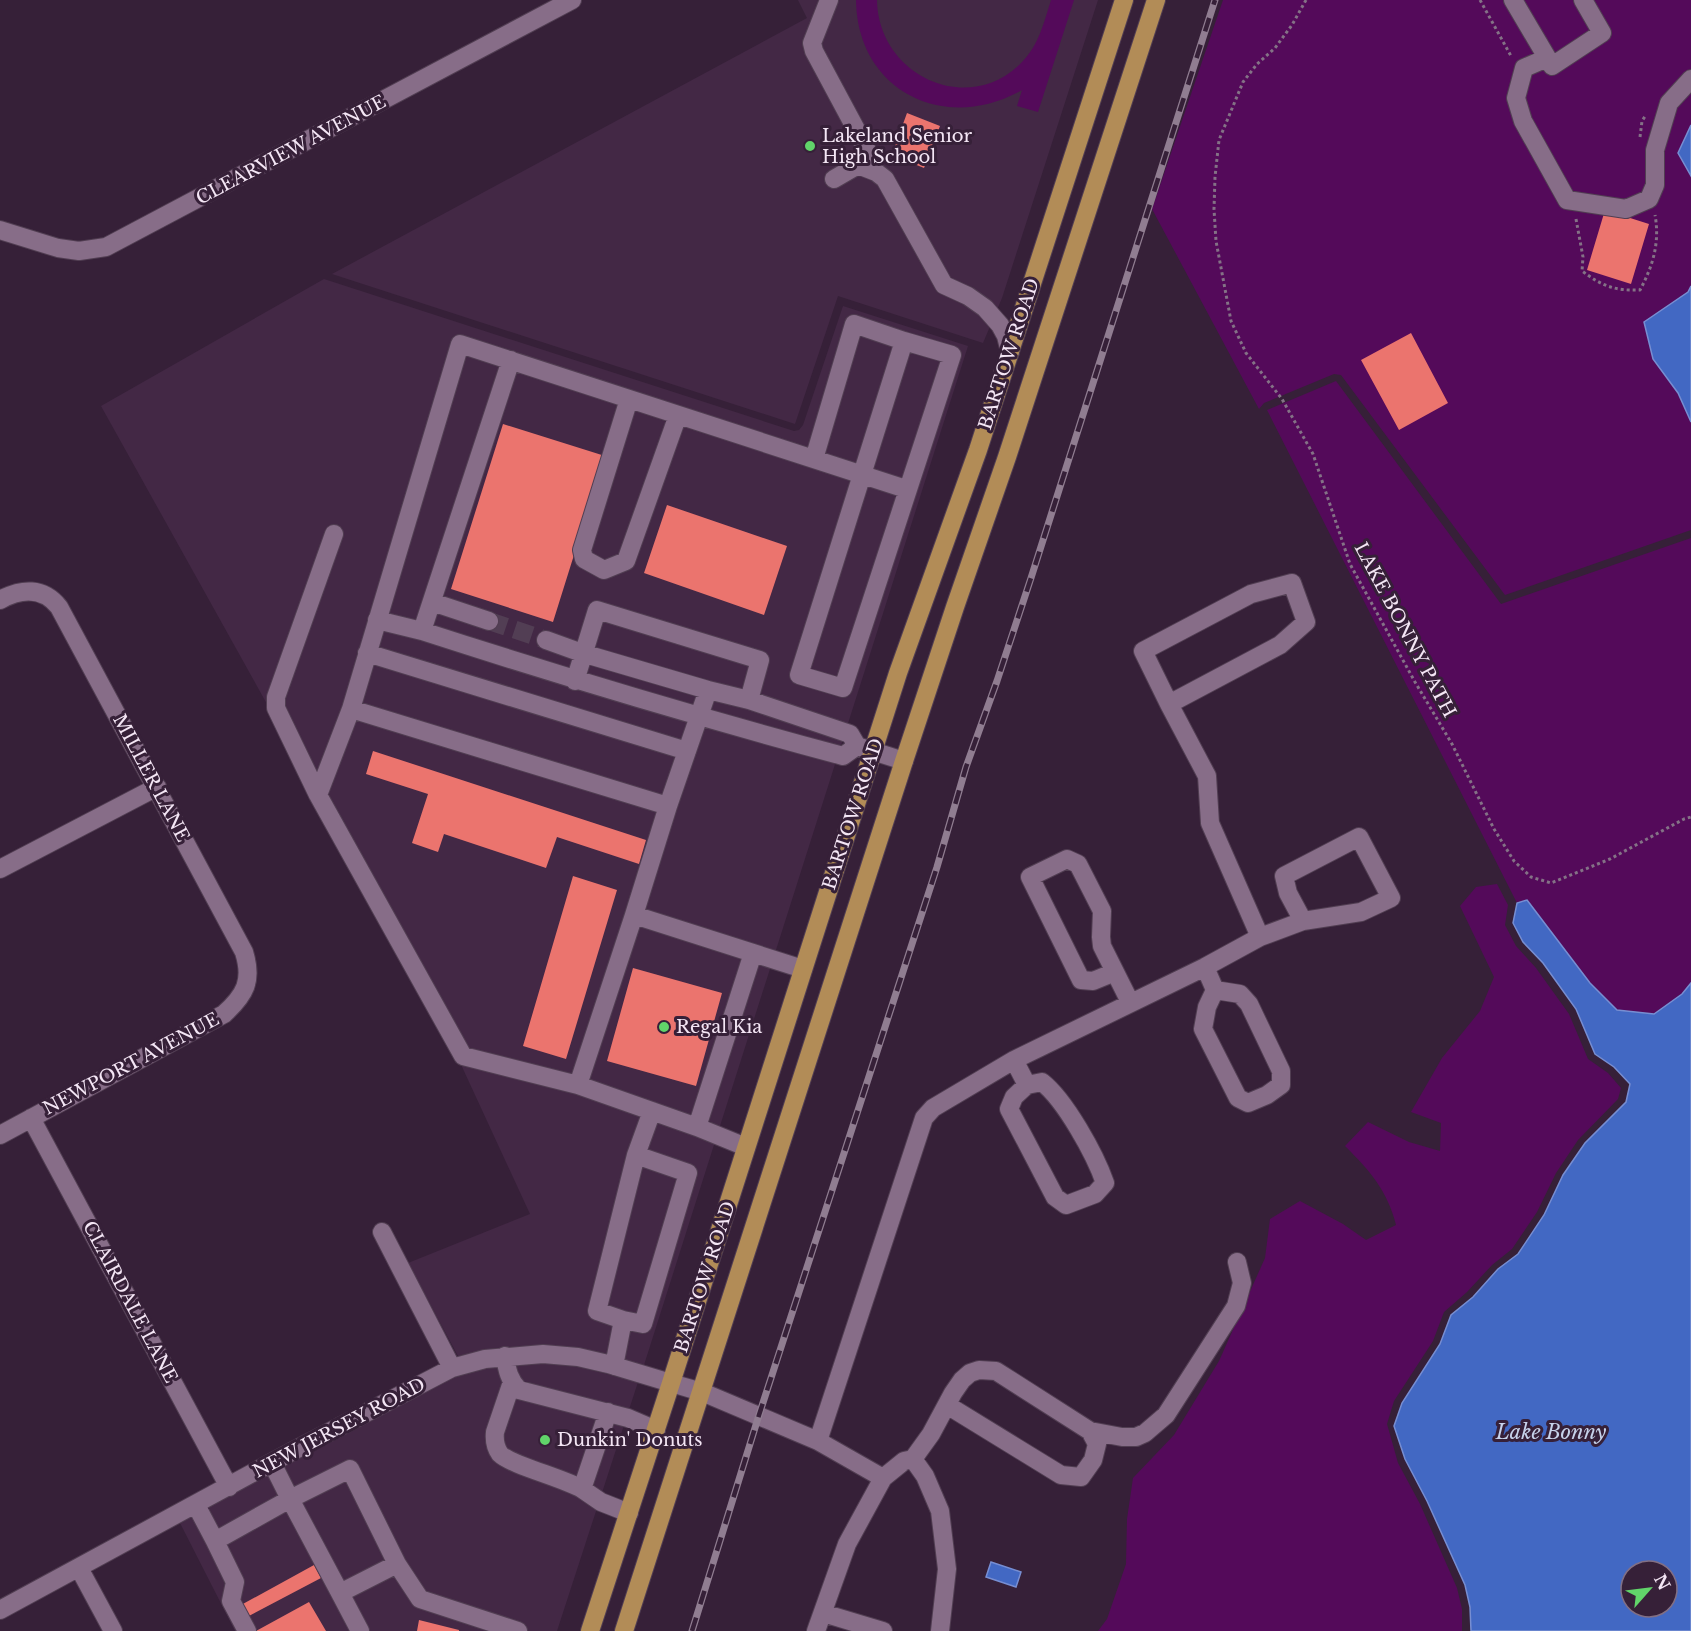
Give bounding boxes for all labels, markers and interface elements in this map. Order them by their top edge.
street label: CLEARVIEW AVENUE [192,91,390,209]
place label: Lakeland Senior High School [822,125,973,168]
marker: Lakeland Senior High School [803,139,817,153]
street label: BARTOW ROAD [974,276,1044,432]
street label: LAKE BONNY PATH [1350,539,1460,721]
street label: MILLER LANE [108,710,194,846]
street label: BARTOW ROAD [818,736,888,892]
street label: NEWPORT AVENUE [39,1008,223,1120]
place label: Regal Kia [676,1016,762,1038]
marker: Regal Kia [657,1020,671,1034]
street label: BARTOW ROAD [670,1199,740,1355]
street label: CLAIRDALE LANE [78,1217,182,1387]
street label: NEW JERSEY ROAD [249,1373,429,1483]
water label: Lake Bonny [1495,1420,1607,1444]
place label: Dunkin' Donuts [557,1429,702,1451]
marker: Dunkin' Donuts [538,1433,552,1447]
north arrow [1619,1559,1679,1619]
text: N [1650,1571,1675,1593]

